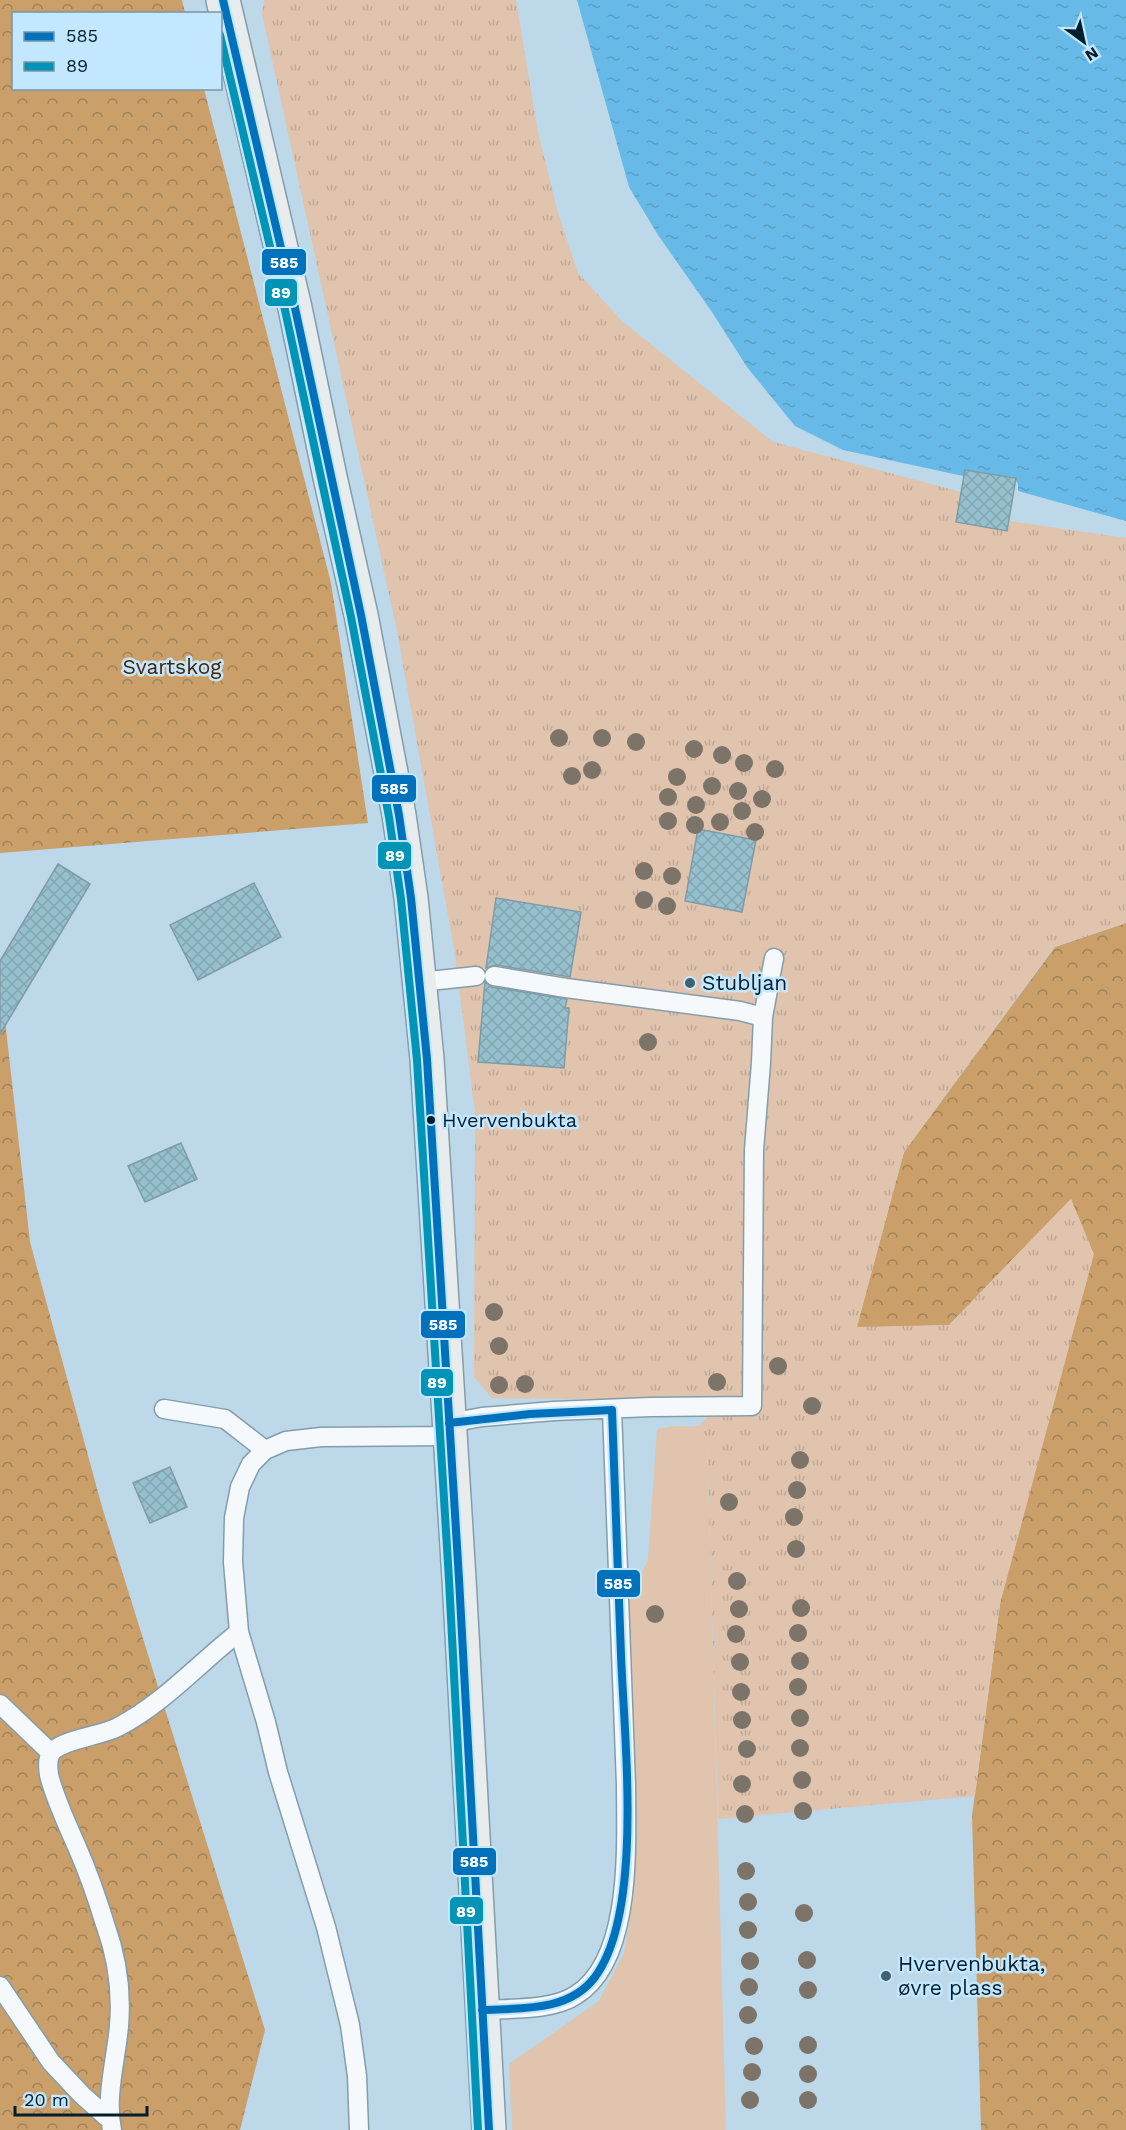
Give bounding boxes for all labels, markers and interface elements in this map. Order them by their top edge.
legend [12,12,222,90]
north arrow [1054,12,1114,72]
text: 585 [66,25,98,46]
text: N [1082,43,1102,65]
text: 89 [66,55,88,76]
line badge: 585 [261,248,307,276]
text: 585 [270,253,298,272]
line badge: 89 [264,278,298,307]
text: 89 [271,283,291,302]
park label: Svartskog [123,654,222,679]
line badge: 585 [371,774,417,803]
text: 585 [380,779,408,798]
line badge: 89 [377,841,412,870]
text: 89 [385,846,405,865]
place label: Stubljan [702,970,787,995]
marker: Stubljan [683,976,697,990]
place label: Hvervenbukta [442,1108,577,1132]
marker: Hvervenbukta [425,1114,437,1126]
line badge: 585 [420,1310,466,1339]
text: 585 [429,1315,457,1334]
line badge: 89 [420,1368,454,1397]
text: 89 [427,1373,447,1392]
line badge: 585 [596,1569,641,1598]
text: 585 [604,1574,632,1593]
line badge: 585 [452,1847,497,1876]
text: 585 [460,1852,488,1871]
line badge: 89 [449,1896,484,1925]
text: 89 [456,1902,476,1921]
place label: Hvervenbukta, øvre plass [898,1951,1045,2000]
marker: Hvervenbukta, øvre plass [879,1969,893,1983]
scale bar [15,2079,147,2117]
text: 20 m [24,2089,69,2110]

